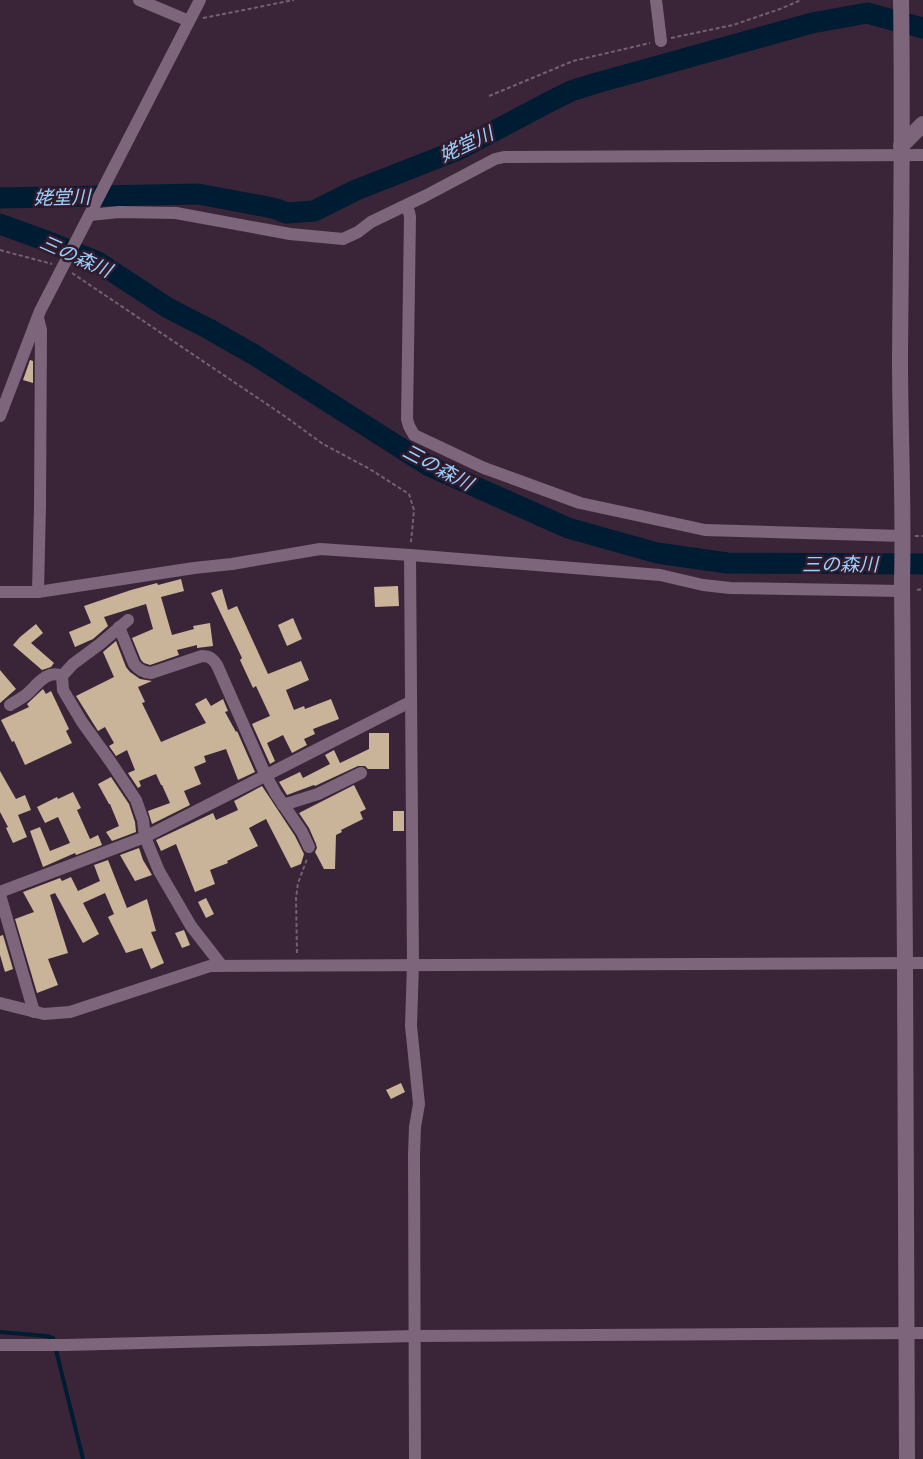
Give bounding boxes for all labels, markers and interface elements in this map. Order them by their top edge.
water label: 姥堂川 [435,120,499,167]
water label: 姥堂川 [33,184,93,209]
water label: 三の森川 [36,230,117,283]
water label: 三の森川 [399,439,479,496]
water label: 三の森川 [802,552,880,576]

